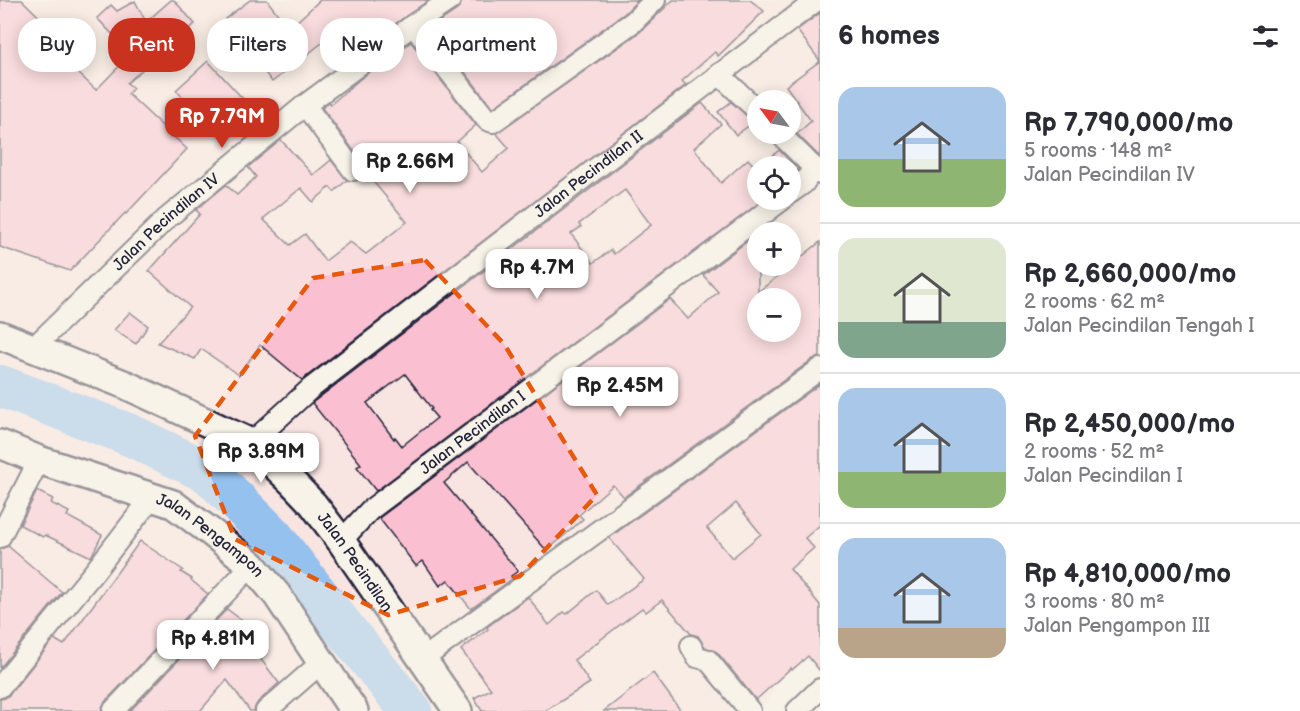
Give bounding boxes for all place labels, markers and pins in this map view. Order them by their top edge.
pin: Rp 7.79M [160,98,284,149]
pin: Rp 2.66M [348,143,472,194]
pin: Rp 4.7M [482,249,592,300]
pin: Rp 2.45M [558,367,682,418]
pin: Rp 3.89M [199,433,323,484]
pin: Rp 4.81M [151,620,275,671]

